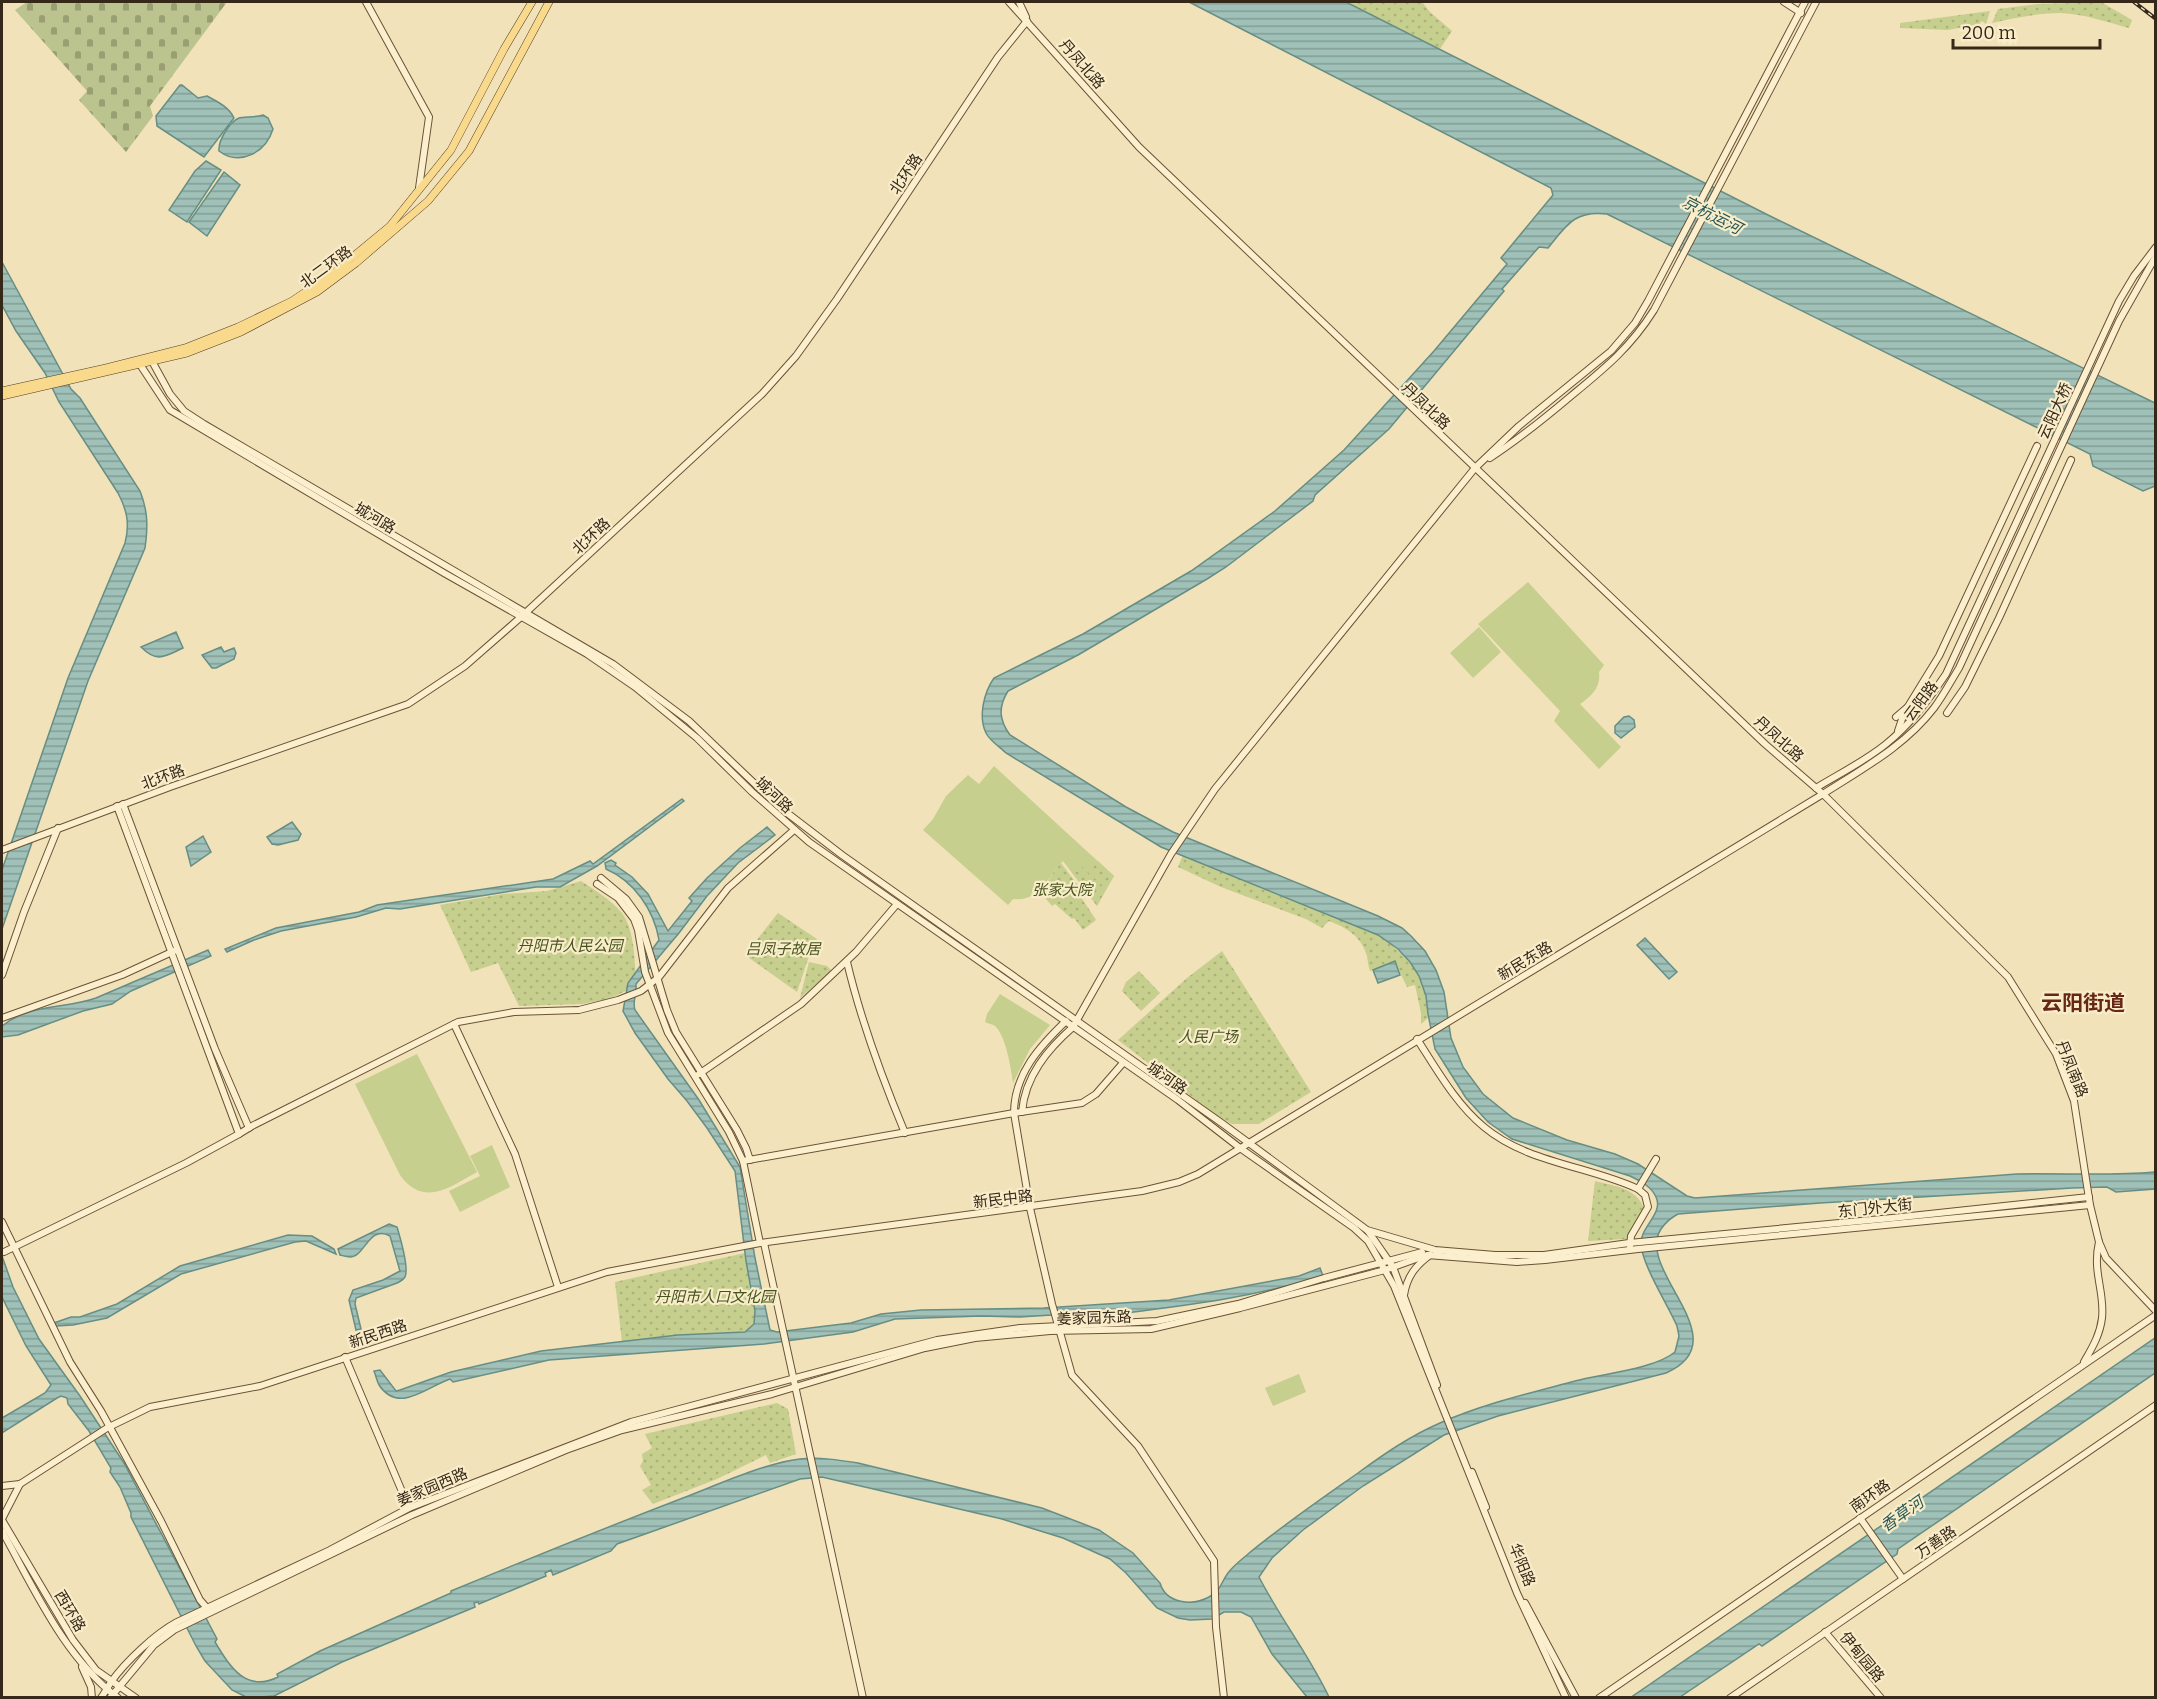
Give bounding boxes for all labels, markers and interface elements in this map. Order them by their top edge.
scale bar [1953,12,2100,50]
text: 200 m [1962,22,2016,44]
street label: 丹凤北路 [1056,35,1108,93]
street label: 北环路 [886,150,926,198]
water label: 京杭运河 [1679,192,1747,239]
street label: 北二环路 [296,242,356,292]
street label: 丹凤北路 [1398,379,1454,433]
street label: 云阳大桥 [2034,380,2076,442]
street label: 城河路 [351,499,399,537]
street label: 北环路 [568,514,614,558]
street label: 云阳路 [1900,678,1942,724]
street label: 丹凤北路 [1751,712,1807,766]
street label: 北环路 [139,761,187,793]
street label: 城河路 [751,773,797,817]
park label: 张家大院 [1032,881,1094,899]
park label: 丹阳市人民公园 [517,937,624,955]
street label: 新民东路 [1495,938,1555,984]
park label: 吕凤子故居 [745,940,822,958]
district label: 云阳街道 [2041,990,2125,1016]
park label: 人民广场 [1178,1028,1240,1046]
street label: 丹凤南路 [2052,1038,2092,1100]
street label: 城河路 [1143,1058,1191,1098]
street label: 新民中路 [972,1186,1034,1212]
street label: 东门外大街 [1837,1195,1913,1221]
park label: 丹阳市人口文化园 [655,1288,777,1306]
street label: 姜家园东路 [1056,1308,1132,1328]
street label: 新民西路 [347,1316,409,1352]
street label: 姜家园西路 [394,1464,470,1510]
street label: 南环路 [1846,1476,1894,1516]
water label: 香草河 [1877,1491,1930,1536]
street label: 万善路 [1912,1522,1960,1562]
street label: 华阳路 [1505,1541,1539,1589]
street label: 西环路 [51,1587,89,1635]
street label: 伊甸园路 [1836,1628,1888,1686]

